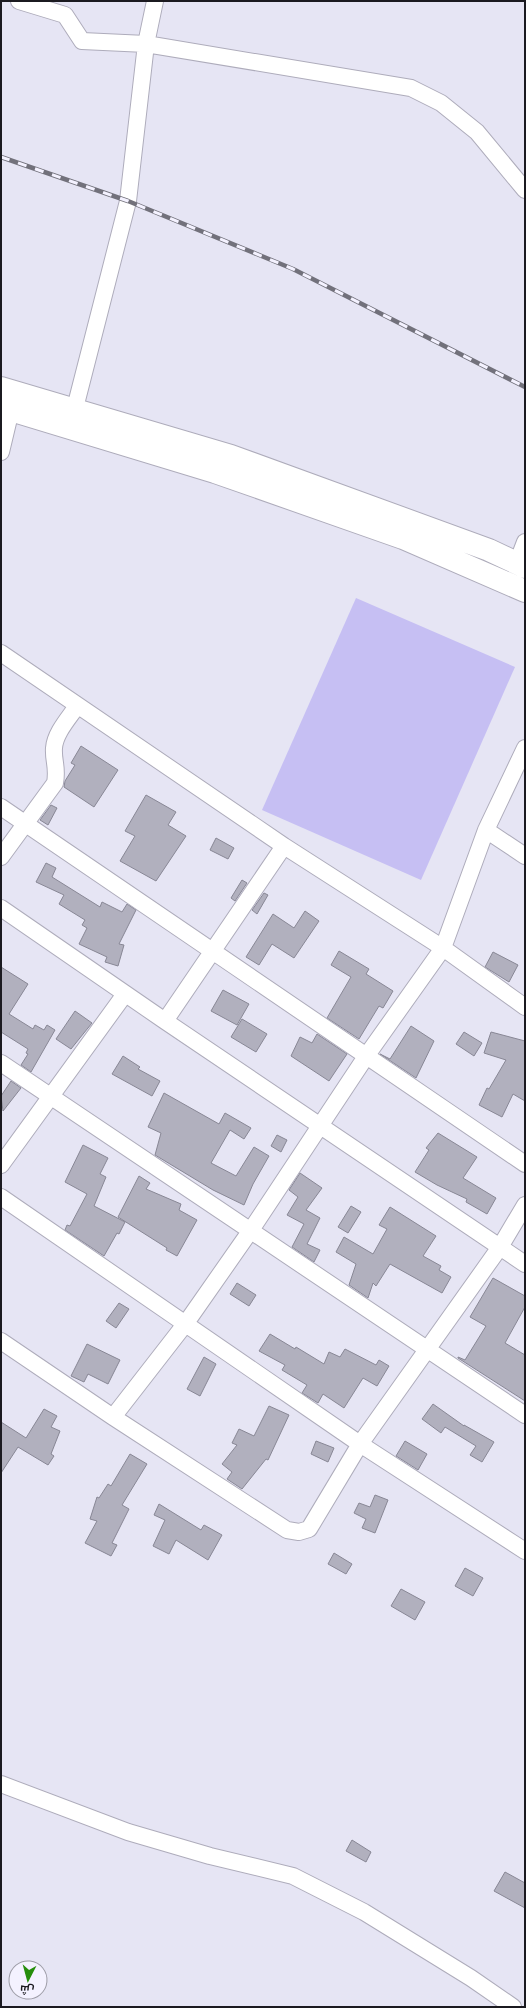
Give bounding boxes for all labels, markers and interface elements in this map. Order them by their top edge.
north arrow [8,1960,48,2000]
text: ش [19,1982,35,1997]

